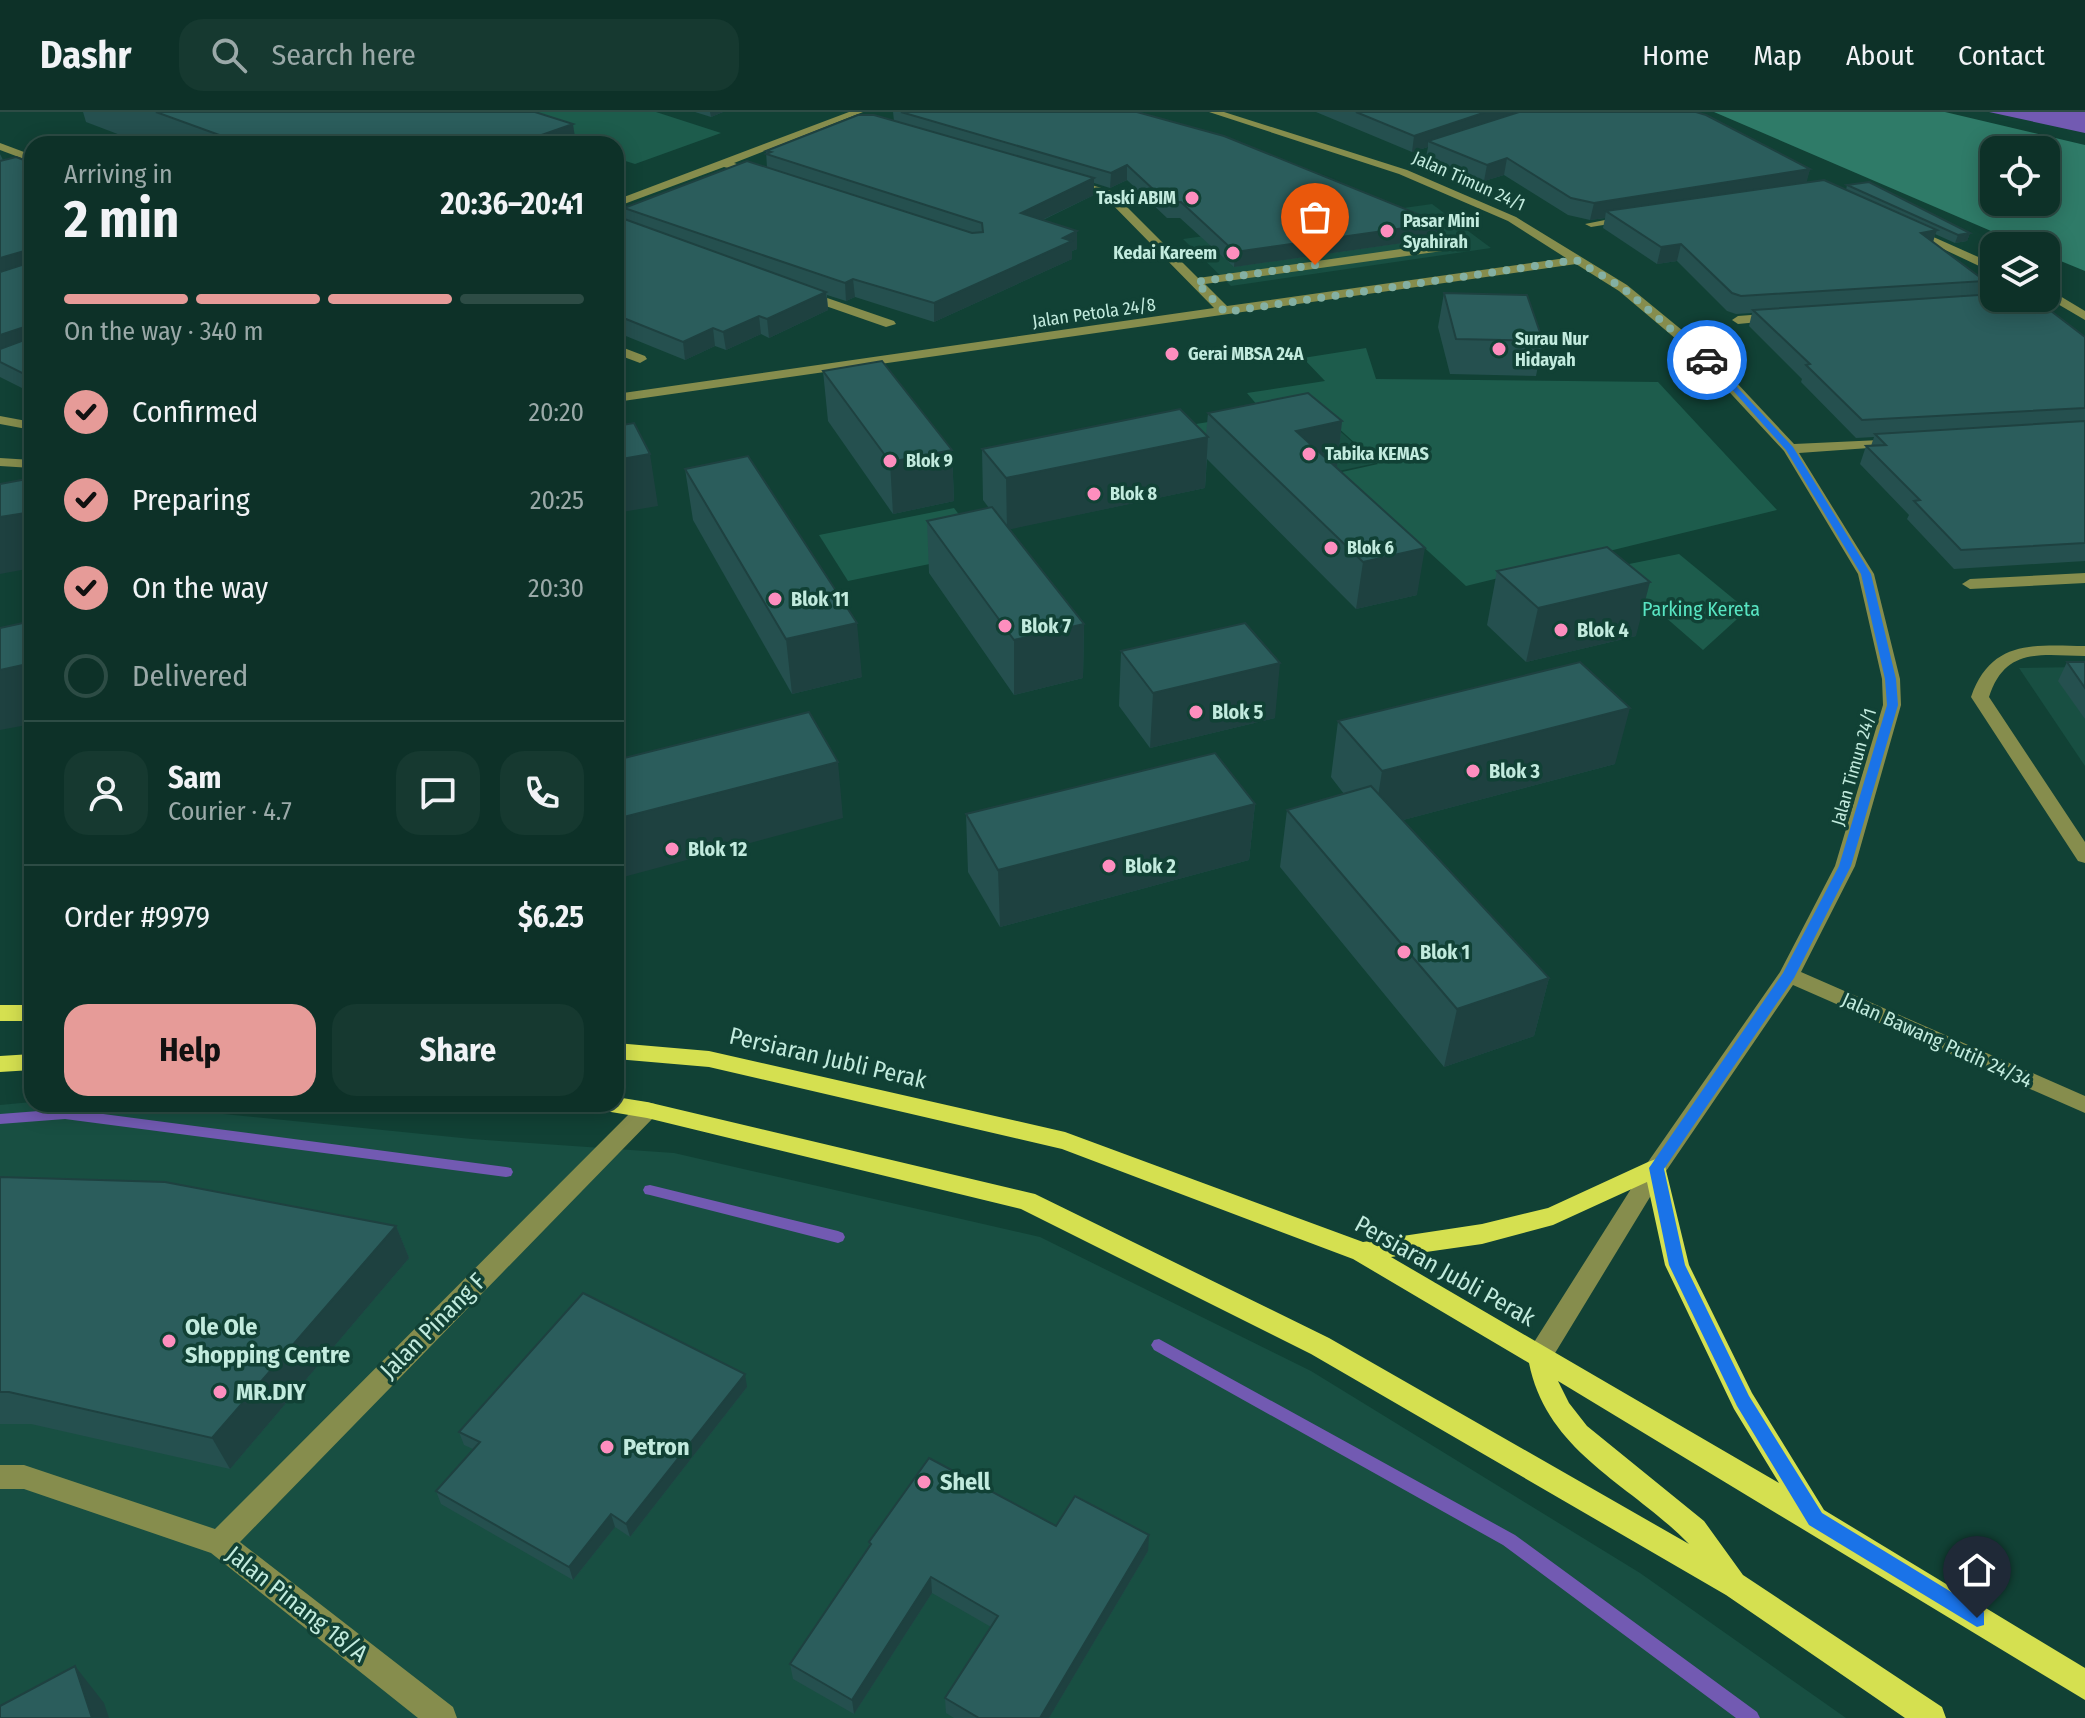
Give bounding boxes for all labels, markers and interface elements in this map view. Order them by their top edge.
search box [179,19,739,91]
text: Dashr [40,32,131,78]
icon: search [207,33,251,77]
text: Search here [271,37,416,73]
text: Home [1642,39,1709,72]
text: Map [1753,39,1802,72]
text: About [1846,39,1914,72]
text: Contact [1958,39,2045,72]
map controls [1980,136,2060,312]
button: locate [1980,136,2060,216]
street label: Jalan Timun 24/1 [1409,146,1529,216]
text: Arriving in [64,159,173,190]
pin [1281,183,1349,265]
text: 20:36–20:41 [441,186,584,222]
place label: Taski ABIM [1096,187,1176,209]
text: 2 min [64,188,179,251]
marker: Taski ABIM [1183,189,1201,207]
icon: bag [1293,195,1337,239]
place label: Pasar Mini Syahirah [1403,210,1480,253]
marker: Pasar Mini Syahirah [1378,222,1396,240]
button: layers [1980,232,2060,312]
place label: Kedai Kareem [1113,242,1217,264]
marker: Kedai Kareem [1224,244,1242,262]
street label: Jalan Petola 24/8 [1031,293,1157,333]
text: On the way · 340 m [64,316,264,347]
courier [1667,320,1747,400]
place label: Surau Nur Hidayah [1515,328,1589,371]
icon: car [1685,338,1729,382]
marker: Surau Nur Hidayah [1490,340,1508,358]
place label: Gerai MBSA 24A [1188,343,1304,365]
marker: Gerai MBSA 24A [1163,345,1181,363]
icon: check [64,390,108,434]
text: Confirmed [132,394,258,430]
text: 20:20 [528,397,584,428]
place label: Tabika KEMAS [1325,443,1429,465]
marker: Tabika KEMAS [1300,445,1318,463]
place label: Blok 9 [906,450,953,472]
marker: Blok 9 [881,452,899,470]
icon: check [64,478,108,522]
text: Preparing [132,482,250,518]
place label: Blok 8 [1110,483,1157,505]
text: 20:25 [530,485,584,516]
marker: Blok 8 [1085,485,1103,503]
place label: Blok 6 [1347,537,1394,559]
marker: Blok 6 [1322,539,1340,557]
icon: check [64,566,108,610]
text: On the way [132,570,268,606]
text: 20:30 [528,573,584,604]
place label: Blok 11 [791,587,849,611]
marker: Blok 11 [766,590,784,608]
park label: Parking Kereta [1642,597,1760,621]
place label: Blok 7 [1021,614,1072,638]
marker: Blok 7 [996,617,1014,635]
place label: Blok 4 [1577,618,1629,642]
marker: Blok 4 [1552,621,1570,639]
text: Delivered [132,658,248,694]
place label: Blok 5 [1212,700,1264,724]
marker: Blok 5 [1187,703,1205,721]
street label: Jalan Timun 24/1 [1827,706,1881,828]
button: person [64,751,148,835]
button: chat [396,751,480,835]
button: phone [500,751,584,835]
place label: Blok 3 [1489,759,1540,783]
text: Sam [168,760,221,796]
marker: Blok 3 [1464,762,1482,780]
text: Courier · 4.7 [168,796,292,827]
place label: Blok 12 [688,837,747,861]
marker: Blok 12 [663,840,681,858]
place label: Blok 2 [1125,854,1176,878]
marker: Blok 2 [1100,857,1118,875]
text: Order #9979 [64,899,210,935]
text: $6.25 [518,899,584,935]
place label: Blok 1 [1420,940,1470,964]
marker: Blok 1 [1395,943,1413,961]
street label: Jalan Bawang Putih 24/34 [1838,987,2036,1093]
button: Help [64,1004,316,1096]
button: Share [332,1004,584,1096]
street label: Persiaran Jubli Perak [727,1022,930,1095]
street label: Persiaran Jubli Perak [1350,1210,1541,1333]
street label: Jalan Pinang F [375,1267,492,1384]
place label: Ole Ole Shopping Centre [185,1313,350,1369]
marker: Ole Ole Shopping Centre [160,1332,178,1350]
place label: MR.DIY [236,1378,307,1406]
marker: MR.DIY [211,1383,229,1401]
place label: Petron [623,1433,689,1461]
marker: Petron [598,1438,616,1456]
place label: Shell [940,1468,991,1496]
marker: Shell [915,1473,933,1491]
pin [1943,1536,2011,1618]
street label: Jalan Pinang 18/A [221,1540,373,1668]
icon: home [1955,1548,1999,1592]

